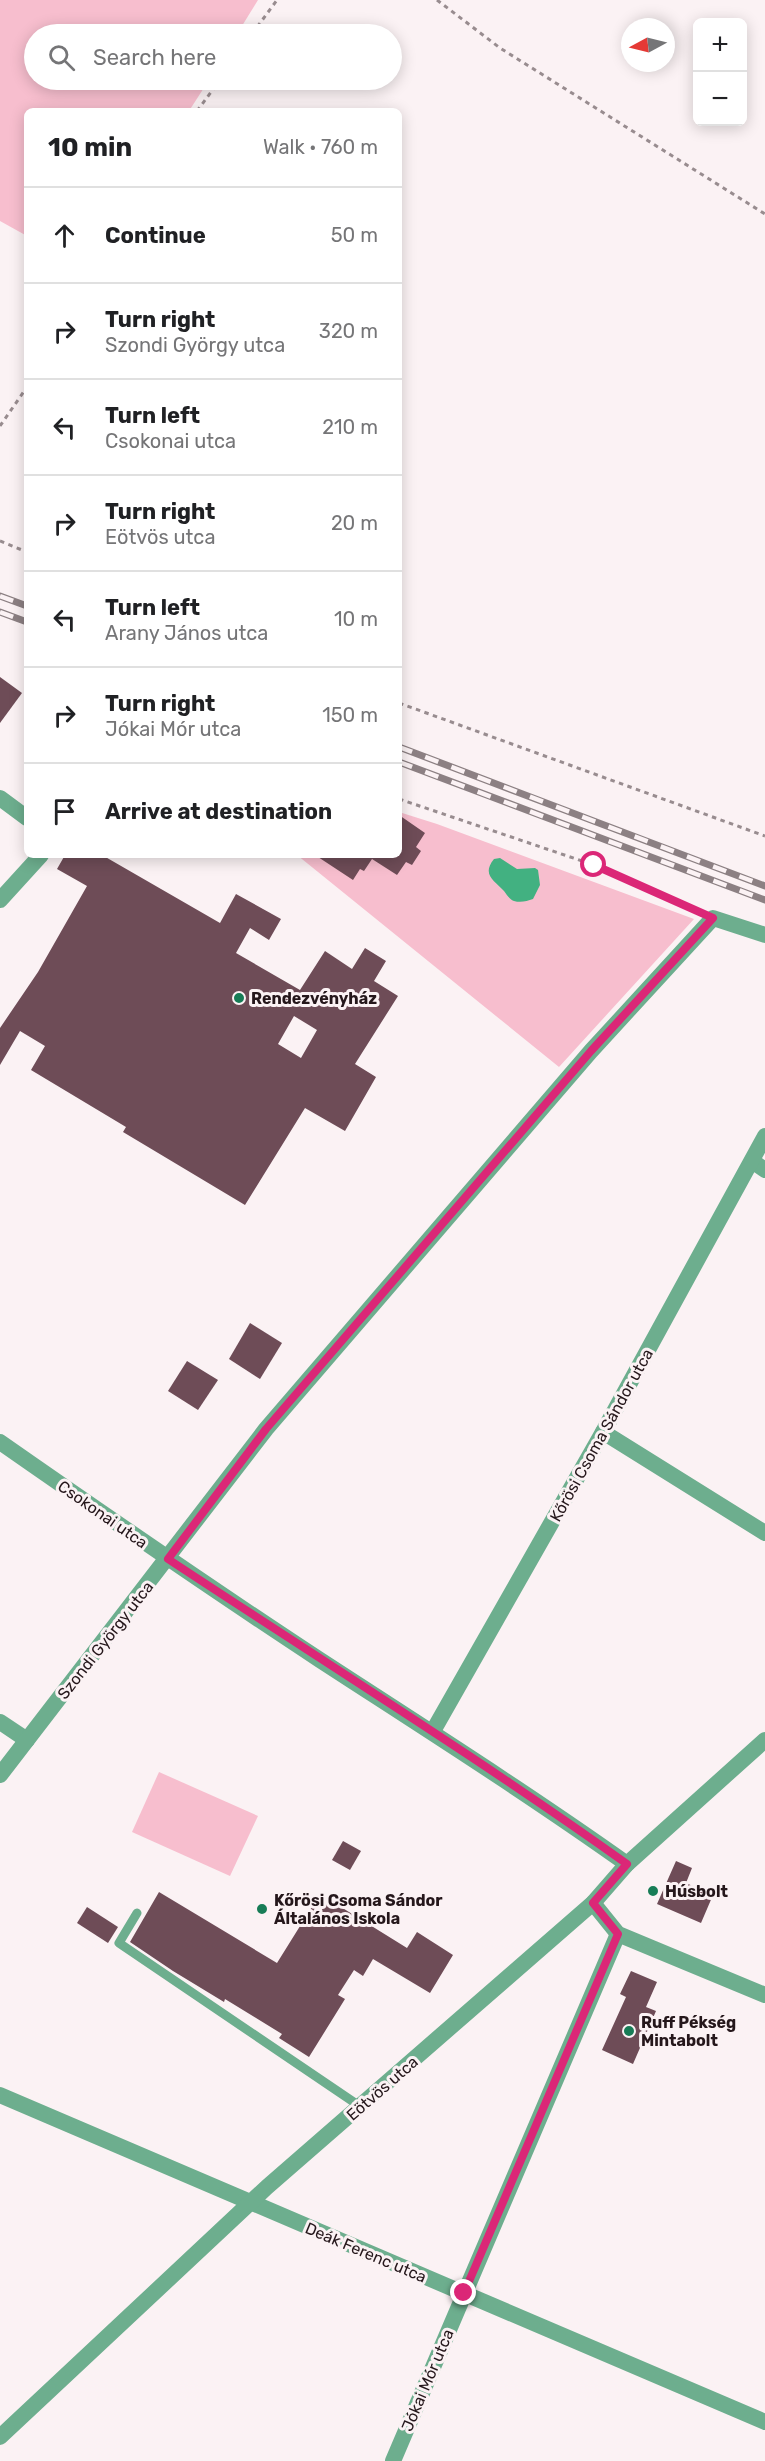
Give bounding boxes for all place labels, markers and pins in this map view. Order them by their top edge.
place label: Rendezvényház [251,989,377,1008]
marker: Rendezvényház [232,991,246,1005]
place label: Húsbolt [665,1882,728,1901]
marker: Húsbolt [646,1884,660,1898]
place label: Kőrösi Csoma Sándor Általános Iskola [274,1891,443,1928]
marker: Kőrösi Csoma Sándor Általános Iskola [255,1902,269,1916]
place label: Ruff Pékség Mintabolt [641,2013,736,2050]
marker: Ruff Pékség Mintabolt [622,2024,636,2038]

